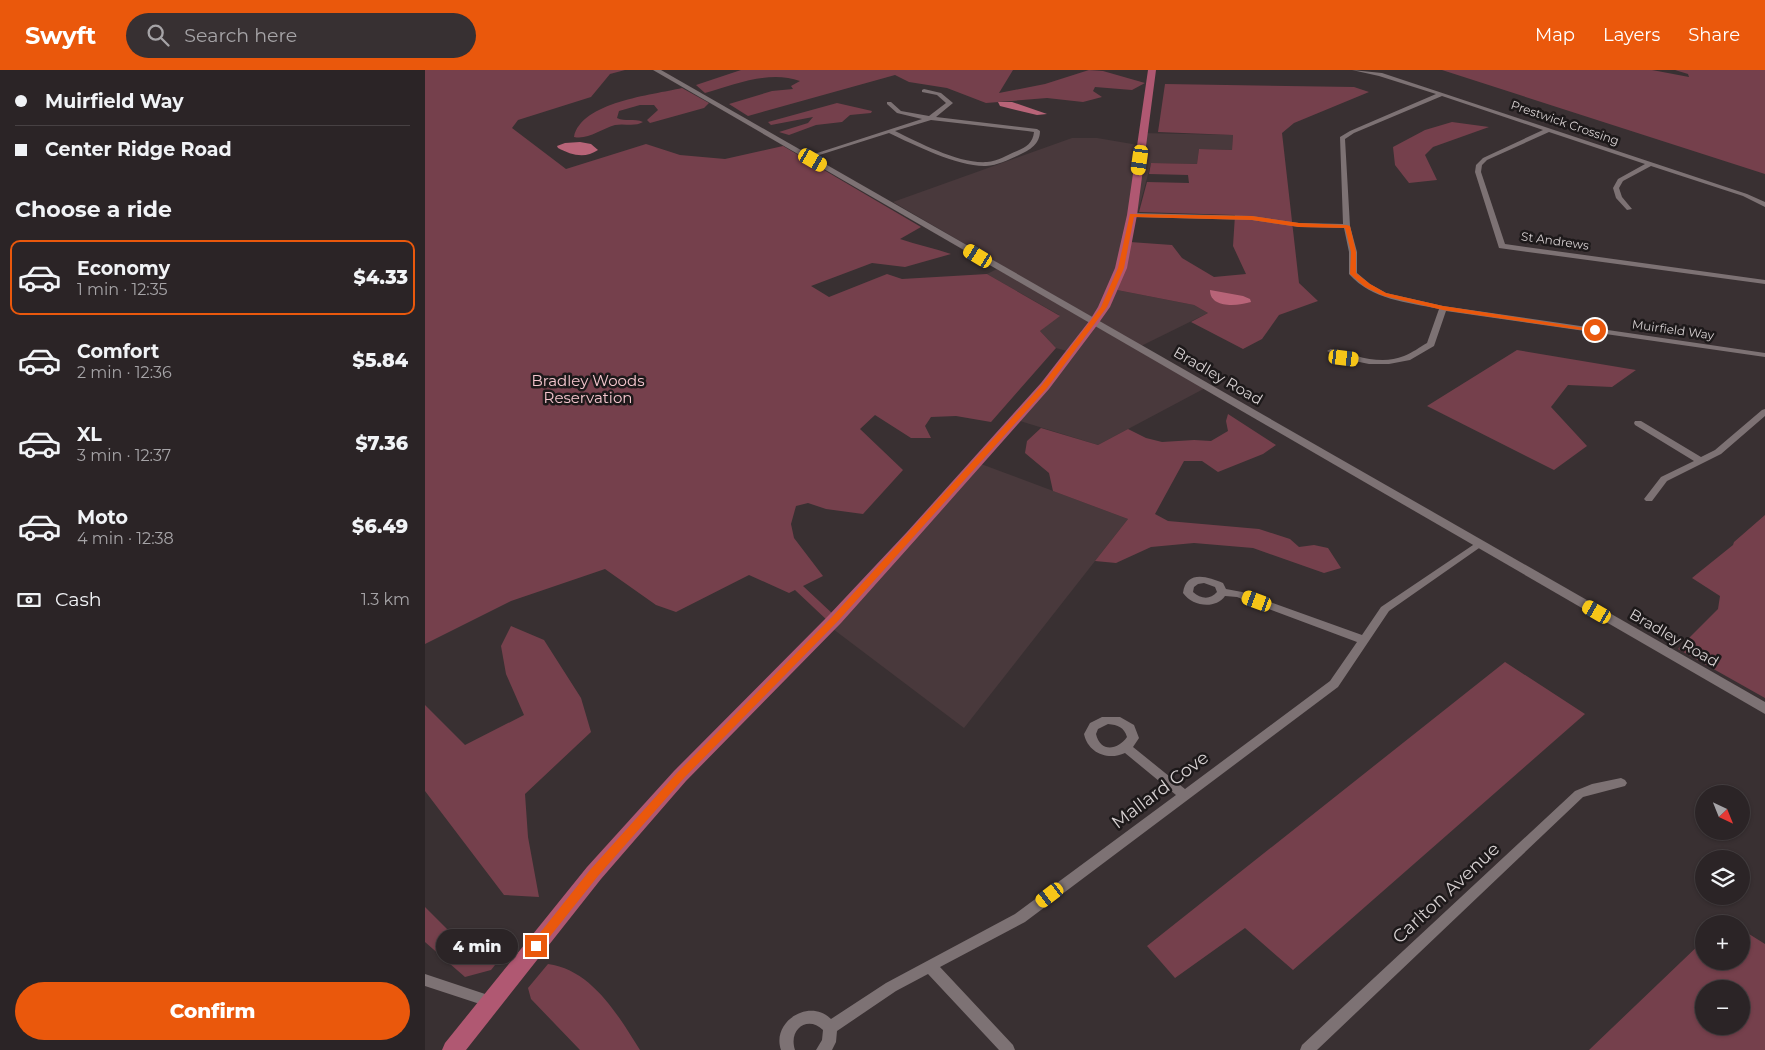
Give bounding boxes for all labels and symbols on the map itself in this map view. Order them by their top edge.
street label: Prestwick Crossing [1509,97,1621,148]
car [1130,144,1149,176]
car [796,146,829,174]
street label: St Andrews [1520,228,1590,253]
car [961,242,994,270]
street label: Muirfield Way [1631,316,1716,343]
route start [1584,319,1606,341]
street label: Bradley Road [1170,342,1266,409]
car [1328,349,1359,367]
park label: Bradley Woods Reservation [532,371,644,407]
car [1240,589,1273,613]
car [1580,598,1613,626]
street label: Bradley Road [1626,604,1722,671]
street label: Mallard Cove [1107,746,1213,834]
north arrow [1695,785,1750,840]
street label: Carlton Avenue [1388,838,1504,948]
car [1033,880,1066,910]
callout: 4 min [436,928,519,964]
route end [525,935,547,957]

